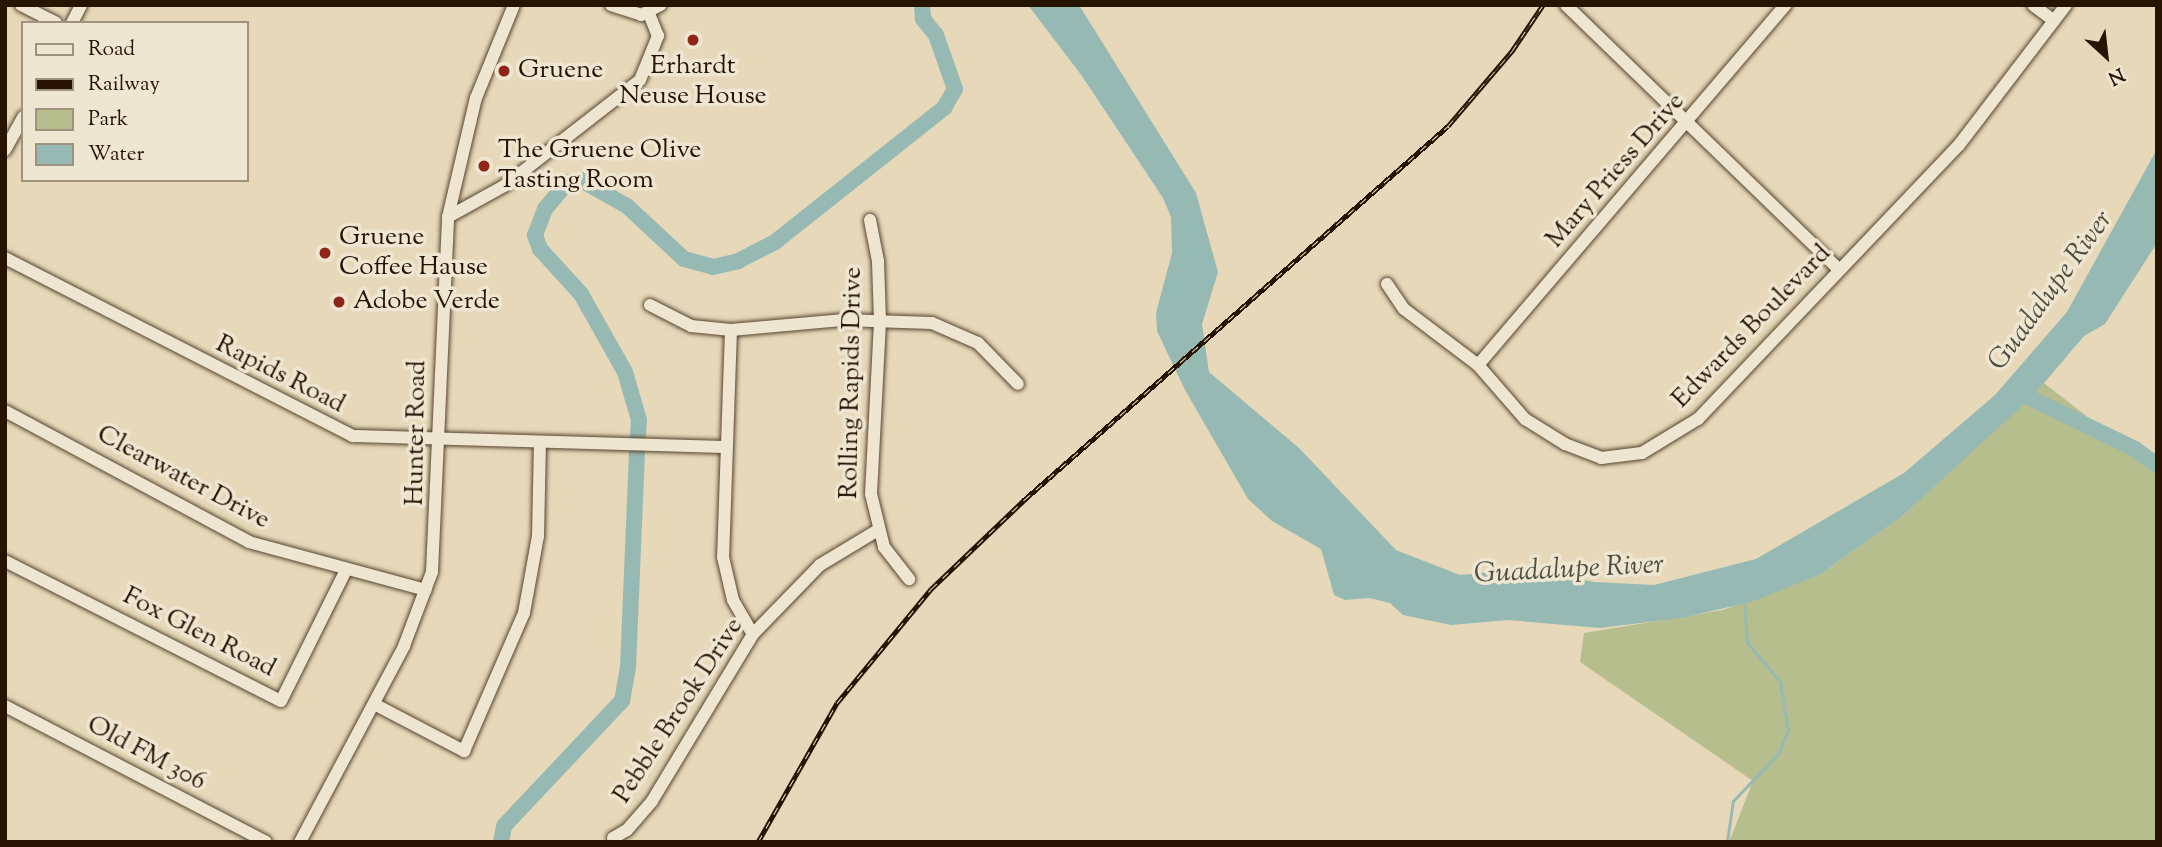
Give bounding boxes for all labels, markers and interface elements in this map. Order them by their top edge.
legend [21,21,248,182]
north arrow [2071,21,2141,91]
marker: Erhardt Neuse House [685,32,701,48]
text: Road [88,35,135,65]
place label: Erhardt Neuse House [619,51,767,112]
place label: Gruene [518,55,603,87]
text: N [2103,60,2129,91]
marker: Gruene [496,63,512,79]
text: Railway [88,70,160,100]
street label: Mary Priess Drive [1540,87,1692,255]
text: Park [88,105,128,135]
place label: The Gruene Olive Tasting Room [498,135,701,196]
text: Water [88,140,144,170]
marker: The Gruene Olive Tasting Room [476,158,492,174]
water label: Guadalupe River [1982,204,2120,378]
place label: Gruene Coffee Hause [339,222,488,284]
street label: Edwards Boulevard [1666,239,1838,415]
marker: Gruene Coffee Hause [317,245,333,261]
street label: Rolling Rapids Drive [834,267,870,499]
place label: Adobe Verde [353,286,500,318]
marker: Adobe Verde [331,294,347,310]
street label: Rapids Road [210,329,350,421]
street label: Hunter Road [400,360,434,506]
street label: Clearwater Drive [91,419,275,537]
water label: Guadalupe River [1473,548,1665,592]
street label: Fox Glen Road [117,581,281,685]
street label: Pebble Brook Drive [607,612,751,810]
street label: Old FM 306 [81,710,211,798]

